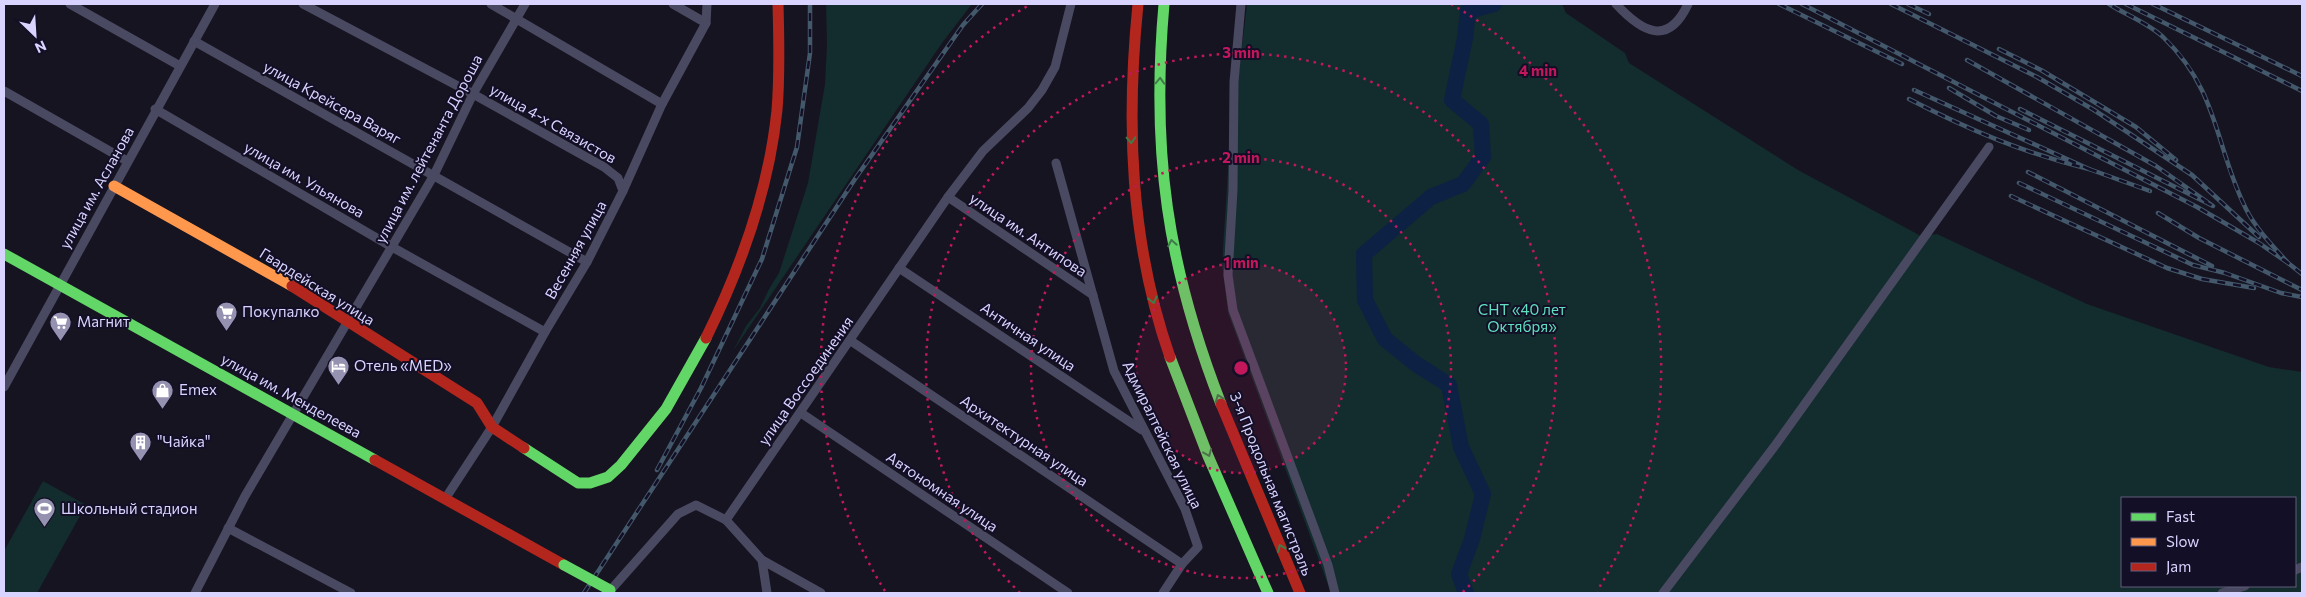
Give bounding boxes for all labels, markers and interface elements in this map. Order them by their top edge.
north arrow [10,10,60,60]
text: N [32,37,49,57]
text: 3 min [1222,43,1260,61]
street label: улица им. лейтенанта Дороша [371,51,486,246]
street label: улица Крейсера Варяг [260,57,405,148]
text: 4 min [1519,61,1557,79]
one-way arrow [1154,77,1165,85]
street label: улица 4-х Связистов [487,80,620,167]
street label: улица им. Асланова [55,123,137,252]
one-way arrow [1126,136,1137,144]
street label: улица им. Ульянова [241,137,368,221]
text: 2 min [1222,148,1260,166]
street label: улица им. Антипова [967,188,1091,280]
street label: Весенняя улица [541,197,610,302]
one-way arrow [1167,238,1177,247]
street label: Гвардейская улица [257,244,378,329]
text: 1 min [1223,253,1259,271]
one-way arrow [1147,296,1158,305]
street label: Античная улица [978,298,1079,375]
supermarket icon: Покупалко [214,300,238,331]
park label: СНТ «40 лет Октября» [1478,300,1566,335]
place label: Покупалко [242,302,320,320]
supermarket icon: Магнит [49,310,73,341]
place label: Магнит [77,312,130,330]
street label: улица Воссоединения [754,313,856,448]
street label: улица им. Менделеева [218,349,365,441]
hotel icon: Отель «MED» [326,354,350,385]
place label: Отель «MED» [354,356,452,374]
street label: Адмиралтейская улица [1119,358,1207,511]
centre of rings [1232,359,1250,377]
shop icon: Emex [151,378,175,409]
place label: Emex [179,380,217,398]
street label: 3-я Продольная магистраль [1227,389,1317,578]
street label: Архитектурная улица [957,391,1092,490]
one-way arrow [1215,394,1225,403]
building icon: "Чайка" [129,430,153,461]
place label: "Чайка" [157,432,210,450]
street label: Автономная улица [883,447,1002,535]
one-way arrow [1202,448,1212,457]
sports icon: Школьный стадион [33,497,57,528]
legend [2121,497,2296,587]
place label: Школьный стадион [61,499,198,517]
text: Fast [2166,507,2195,525]
text: Slow [2166,532,2199,550]
one-way arrow [1276,544,1287,553]
text: Jam [2166,557,2191,575]

